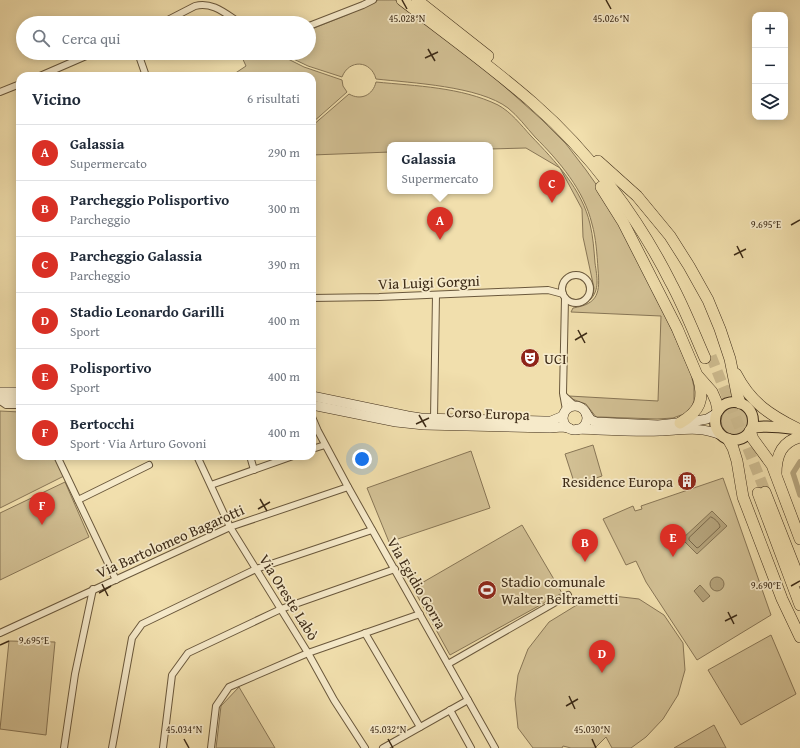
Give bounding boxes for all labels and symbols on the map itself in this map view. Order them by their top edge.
text: 45.028°N [389,11,426,26]
text: 45.026°N [593,11,630,26]
pin: C [539,170,565,203]
pin: A [427,207,453,240]
text: 9.695°E [751,217,781,232]
street label: Via Luigi Gorgni [378,270,480,294]
theatre icon: UCI [519,347,541,369]
place label: UCI [544,348,567,369]
street label: Corso Europa [446,401,530,425]
your location [352,449,372,469]
building icon: Residence Europa [676,470,698,492]
place label: Residence Europa [562,471,673,492]
pin: F [29,492,55,525]
street label: Via Bartolomeo Bagarotti [93,499,247,583]
pin: E [660,524,686,557]
pin: B [572,529,598,562]
street label: Via Egidio Gorra [382,533,452,633]
street label: Via Oreste Labò [254,550,324,644]
place label: Stadio comunale Walter Beltrametti [501,571,619,609]
text: 9.690°E [751,578,781,593]
sports icon: Stadio comunale Walter Beltrametti [476,579,498,601]
text: 9.695°E [19,633,49,648]
pin: D [589,640,615,673]
text: 45.034°N [166,722,203,737]
text: 45.032°N [370,722,407,737]
text: 45.030°N [574,722,611,737]

